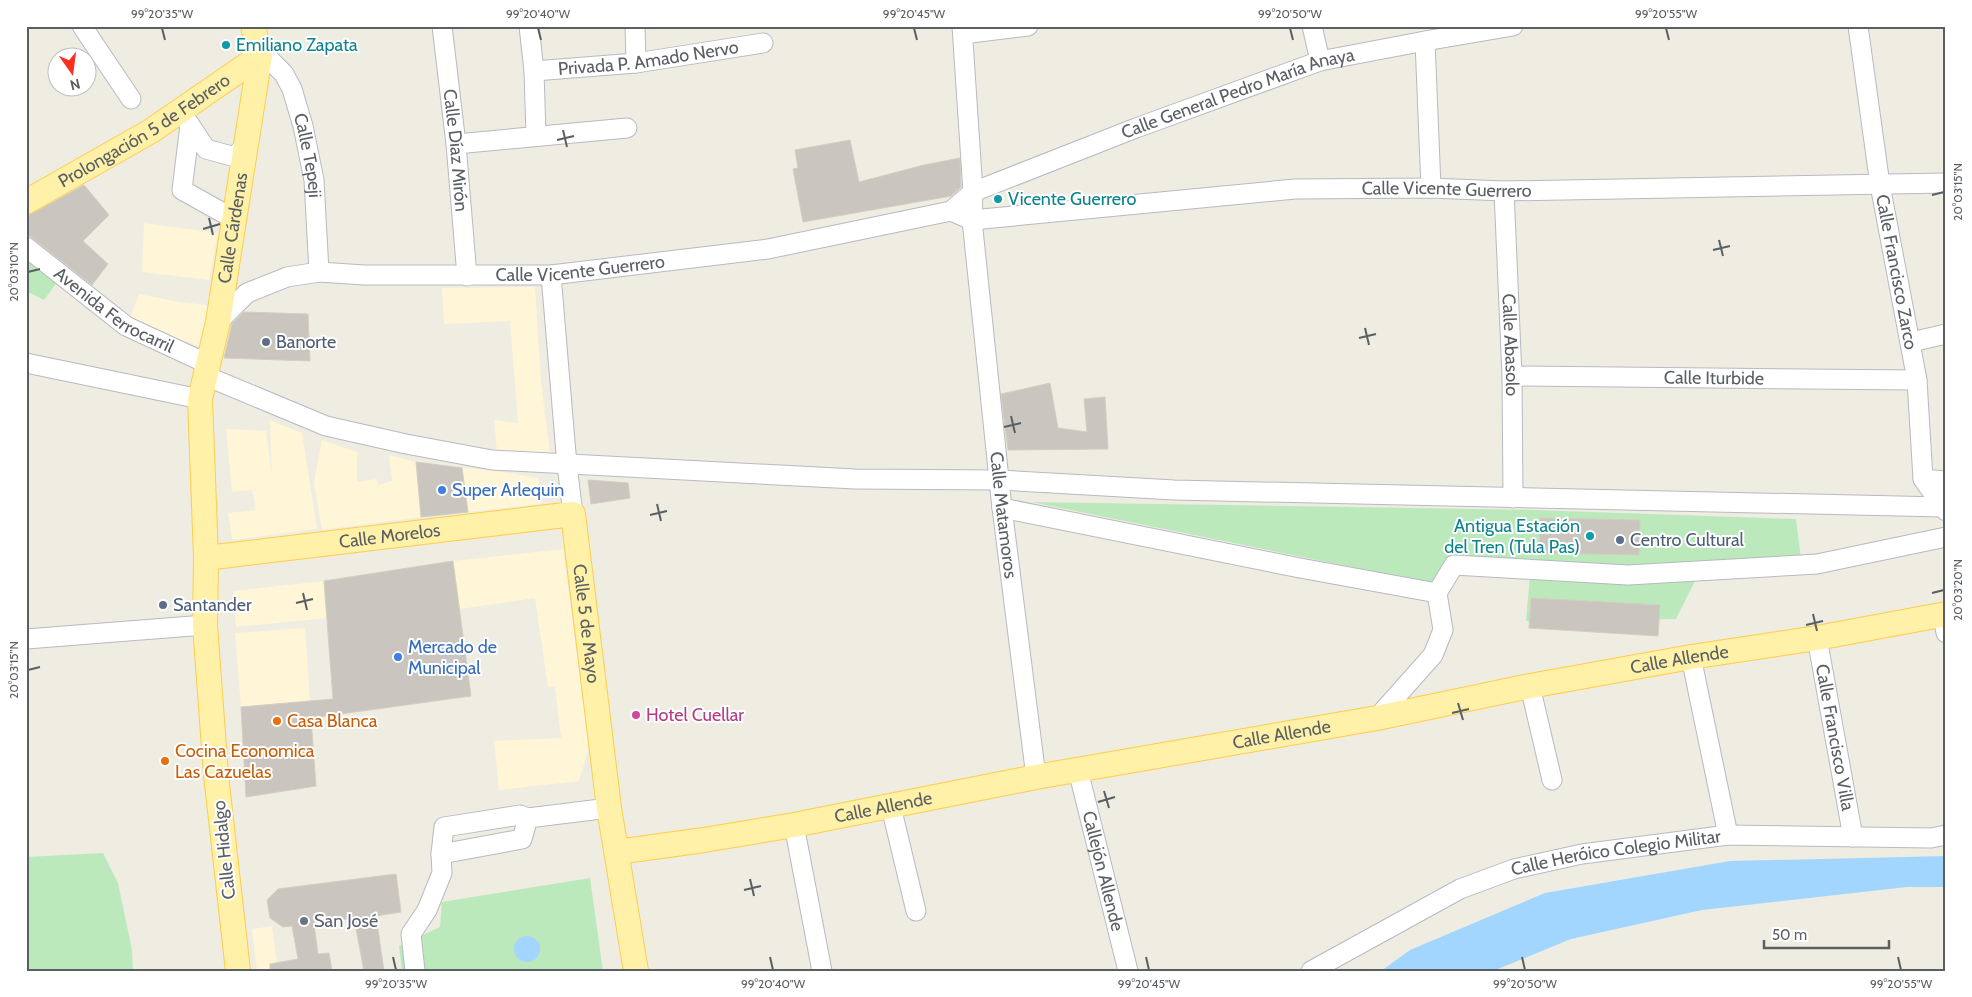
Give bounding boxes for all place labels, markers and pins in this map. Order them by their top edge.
place label: Emiliano Zapata [236,34,358,56]
marker: Emiliano Zapata [220,39,232,51]
place label: Vicente Guerrero [1008,188,1136,210]
marker: Vicente Guerrero [992,193,1004,205]
place label: Banorte [276,331,336,353]
marker: Banorte [260,336,272,348]
place label: Super Arlequin [452,479,564,501]
marker: Super Arlequin [436,484,448,496]
place label: Antigua Estación del Tren (Tula Pas) [1444,515,1580,558]
place label: Centro Cultural [1630,529,1745,551]
marker: Antigua Estación del Tren (Tula Pas) [1584,530,1596,542]
marker: Centro Cultural [1614,534,1626,546]
place label: Santander [173,594,252,616]
marker: Santander [157,599,169,611]
place label: Mercado de Municipal [408,636,497,679]
marker: Mercado de Municipal [392,651,404,663]
place label: Hotel Cuellar [646,704,744,726]
marker: Hotel Cuellar [630,709,642,721]
place label: Casa Blanca [287,710,378,732]
marker: Casa Blanca [271,715,283,727]
place label: Cocina Economica Las Cazuelas [175,740,315,783]
marker: Cocina Economica Las Cazuelas [159,755,171,767]
place label: San José [314,910,378,932]
marker: San José [298,915,310,927]

